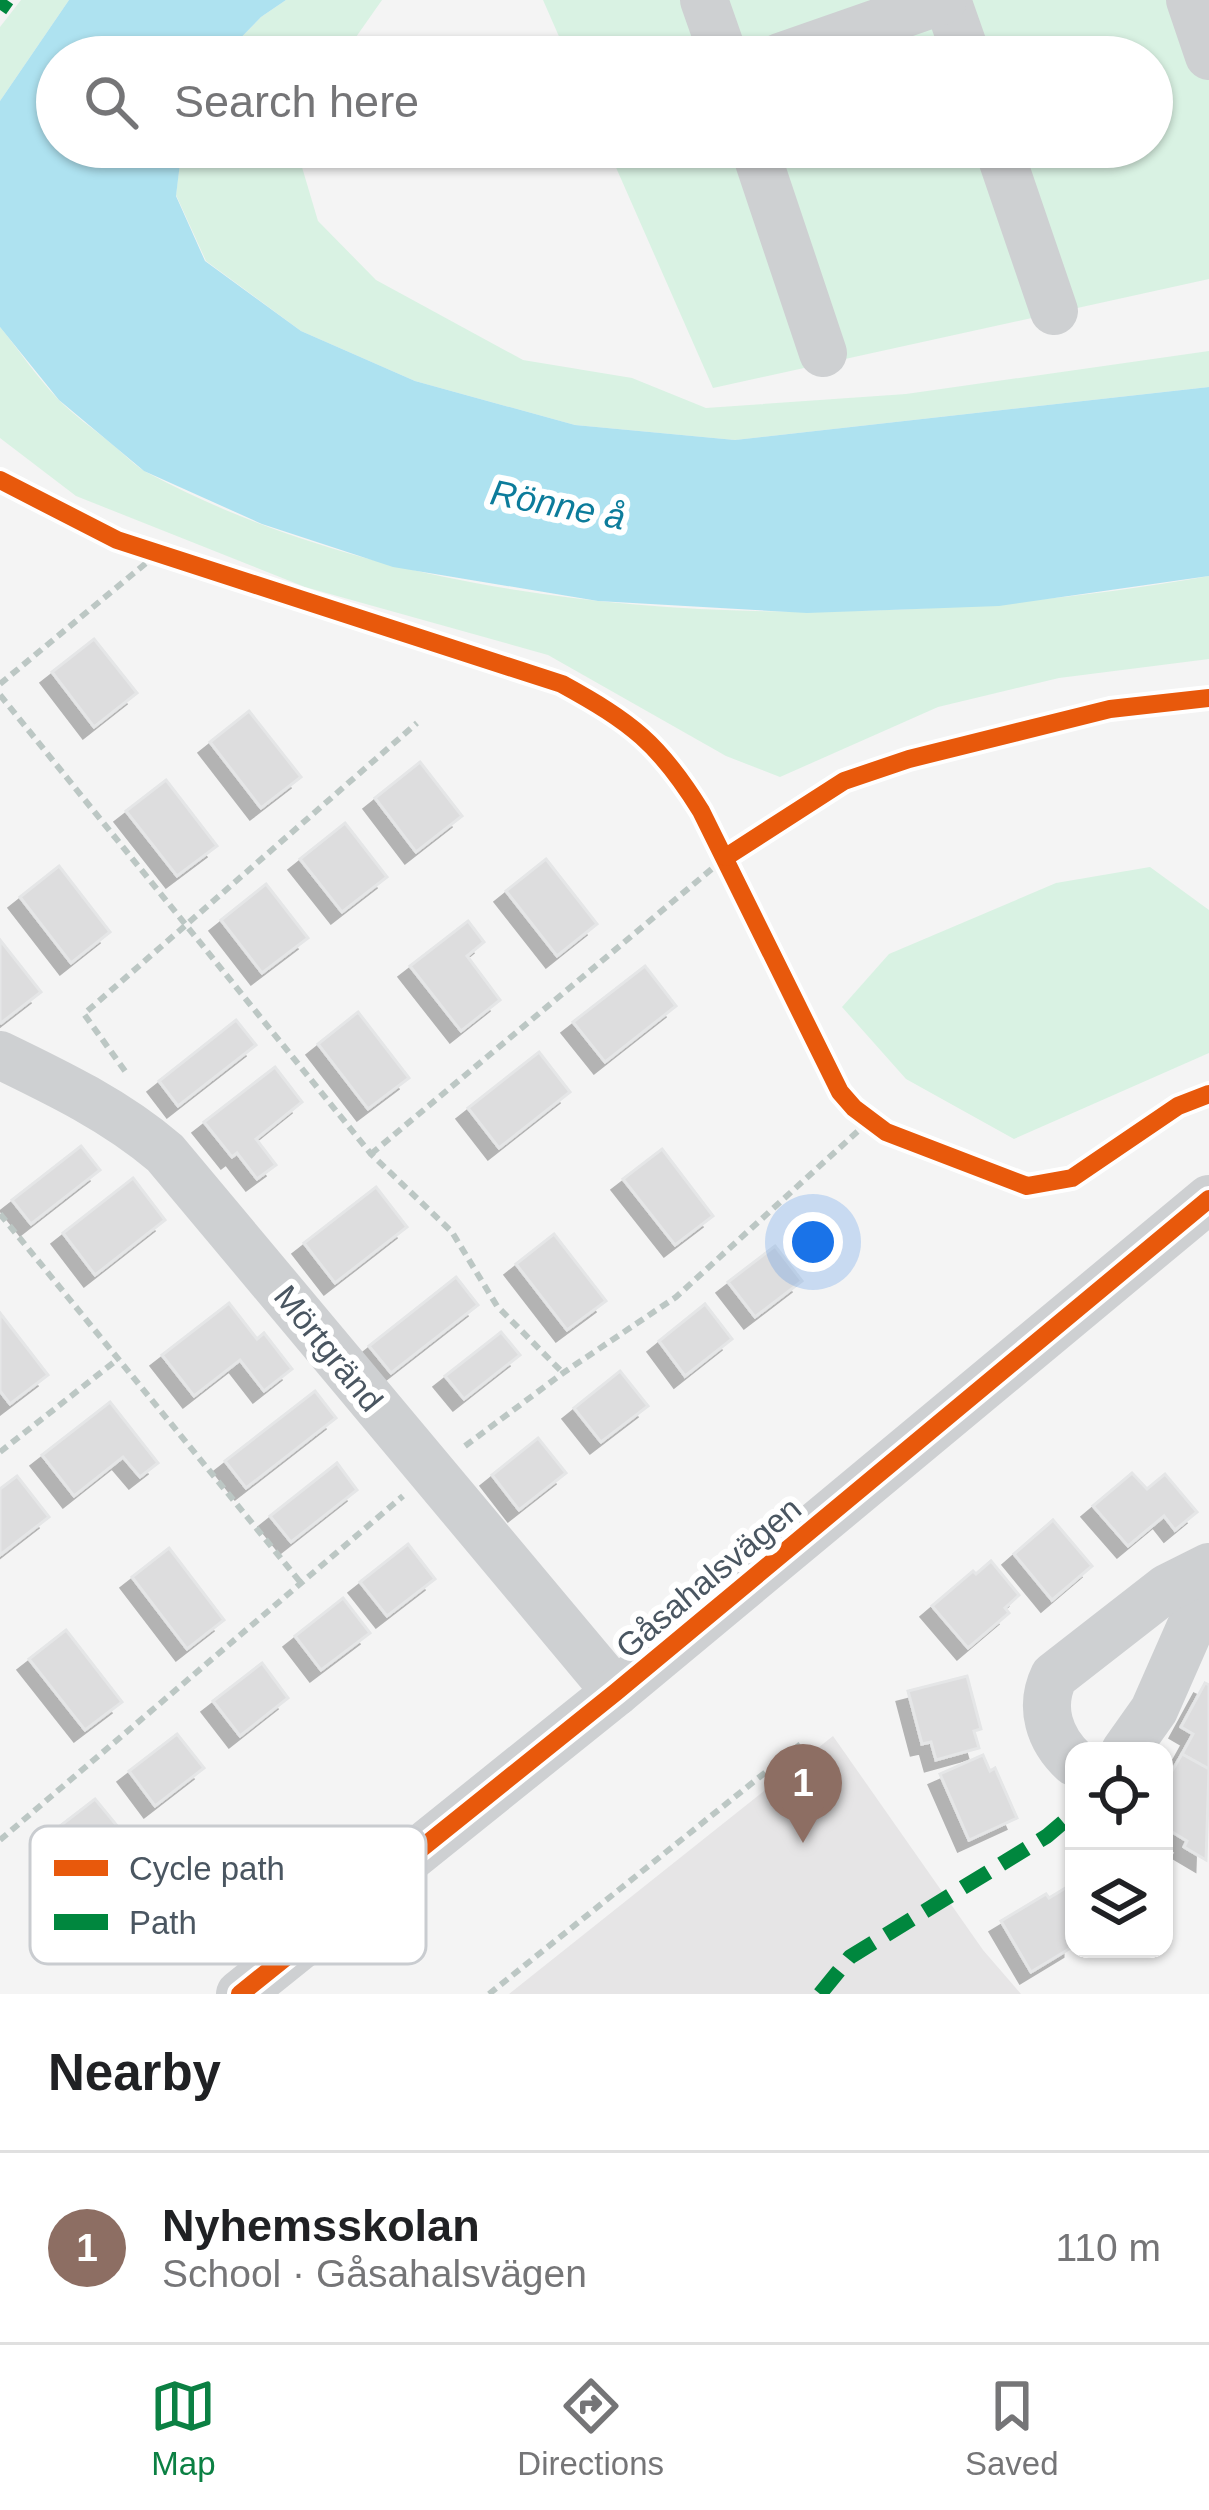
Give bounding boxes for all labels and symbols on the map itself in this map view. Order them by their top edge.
water label: Rönne å [487,471,629,538]
your location [783,1212,843,1272]
street label: Mörtgränd [267,1278,390,1418]
street label: Gåsahalsvägen [609,1490,808,1665]
pin: 1 [764,1744,842,1843]
legend [30,1826,426,1964]
text: Cycle path [129,1850,285,1887]
text: Path [129,1904,197,1941]

